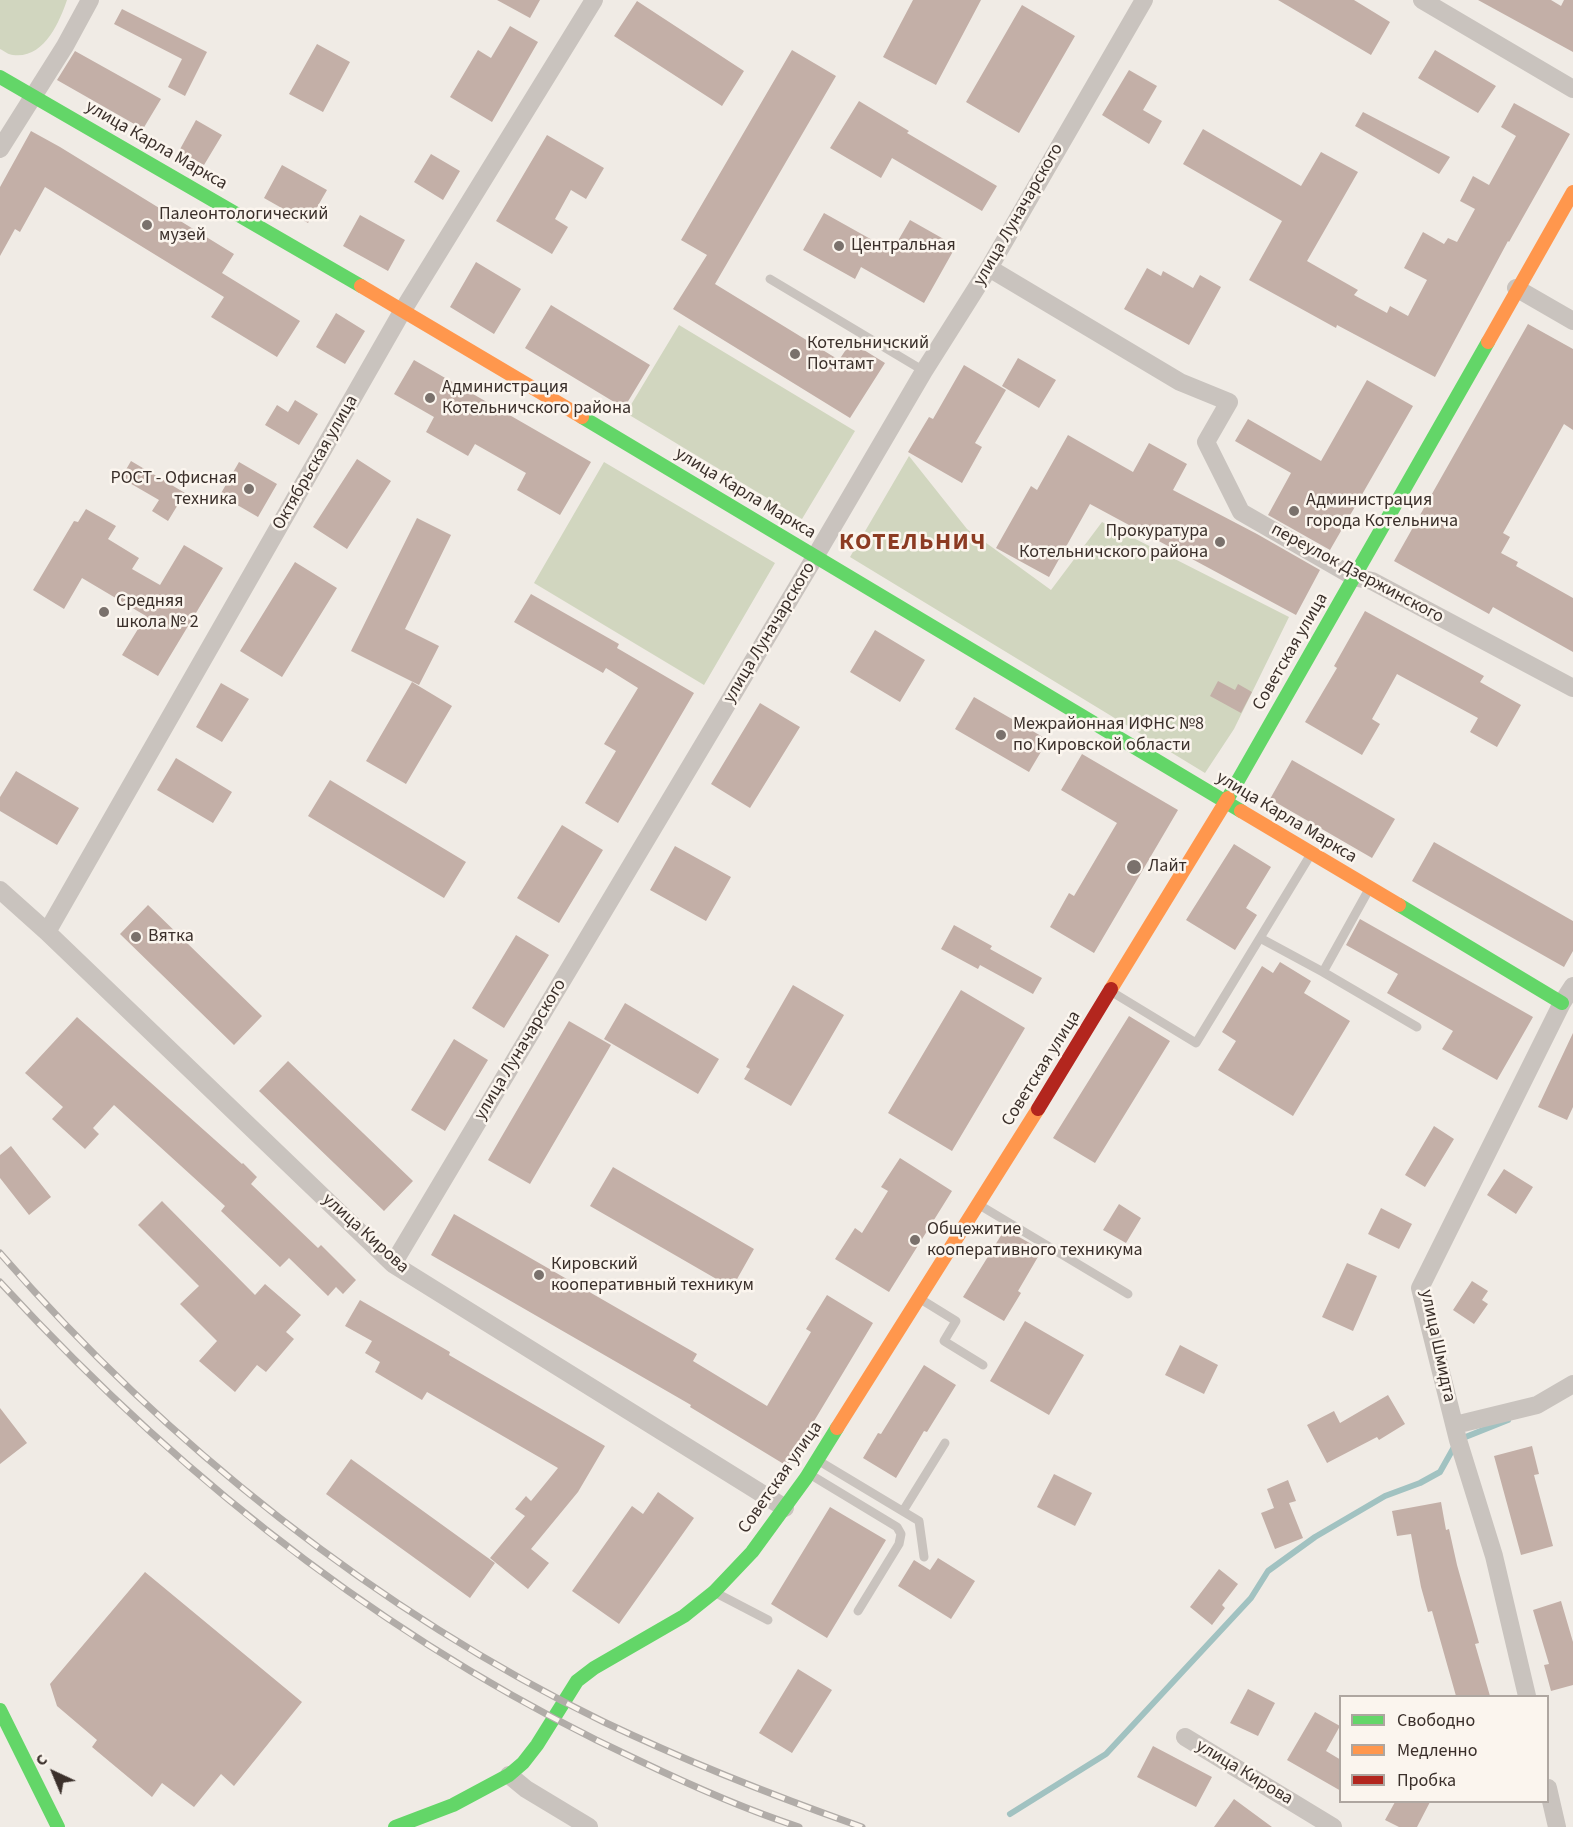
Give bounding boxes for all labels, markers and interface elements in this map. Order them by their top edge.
street label: улица Карла Маркса [81,97,231,195]
street label: улица Луначарского [969,140,1069,290]
place label: Палеонтологический музей [159,204,328,246]
marker: Палеонтологический музей [140,218,154,232]
place label: Центральная [851,235,956,257]
marker: Центральная [832,239,846,253]
place label: Котельничский Почтамт [807,333,929,376]
marker: Котельничский Почтамт [788,347,802,361]
place label: Администрация Котельничского района [442,377,631,420]
marker: Администрация Котельничского района [423,391,437,405]
street label: Октябрьская улица [269,392,363,534]
street label: улица Карла Маркса [671,443,819,545]
place label: РОСТ - Офисная техника [110,468,237,510]
marker: РОСТ - Офисная техника [242,482,256,496]
place label: Администрация города Котельнича [1306,490,1458,532]
marker: Администрация города Котельнича [1287,504,1301,518]
street label: переулок Дзержинского [1267,519,1447,629]
place label: Прокуратура Котельничского района [1019,521,1208,564]
district label: КОТЕЛЬНИЧ [839,530,987,558]
marker: Прокуратура Котельничского района [1213,535,1227,549]
street label: улица Луначарского [719,558,821,708]
street label: Советская улица [1249,589,1333,715]
place label: Средняя школа № 2 [116,591,199,634]
marker: Средняя школа № 2 [97,605,111,619]
place label: Межрайонная ИФНС №8 по Кировской области [1013,714,1204,756]
marker: Межрайонная ИФНС №8 по Кировской области [994,728,1008,742]
street label: улица Карла Маркса [1212,767,1360,869]
place label: Лайт [1148,856,1187,878]
marker: Лайт [1125,858,1143,876]
place label: Вятка [148,926,194,948]
marker: Вятка [129,930,143,944]
street label: улица Луначарского [470,975,572,1125]
street label: Советская улица [998,1007,1086,1131]
street label: улица Кирова [317,1189,413,1279]
place label: Общежитие кооперативного техникума [927,1219,1143,1262]
marker: Общежитие кооперативного техникума [908,1233,922,1247]
place label: Кировский кооперативный техникум [551,1254,754,1296]
marker: Кировский кооперативный техникум [532,1268,546,1282]
street label: улица Шмидта [1415,1288,1459,1404]
street label: Советская улица [734,1418,828,1538]
legend [1339,1695,1549,1803]
text: Свободно [1397,1708,1475,1733]
street label: улица Кирова [1192,1736,1296,1810]
text: Медленно [1397,1738,1477,1763]
north arrow [24,1743,84,1803]
text: С [31,1749,52,1771]
text: Пробка [1397,1768,1456,1793]

